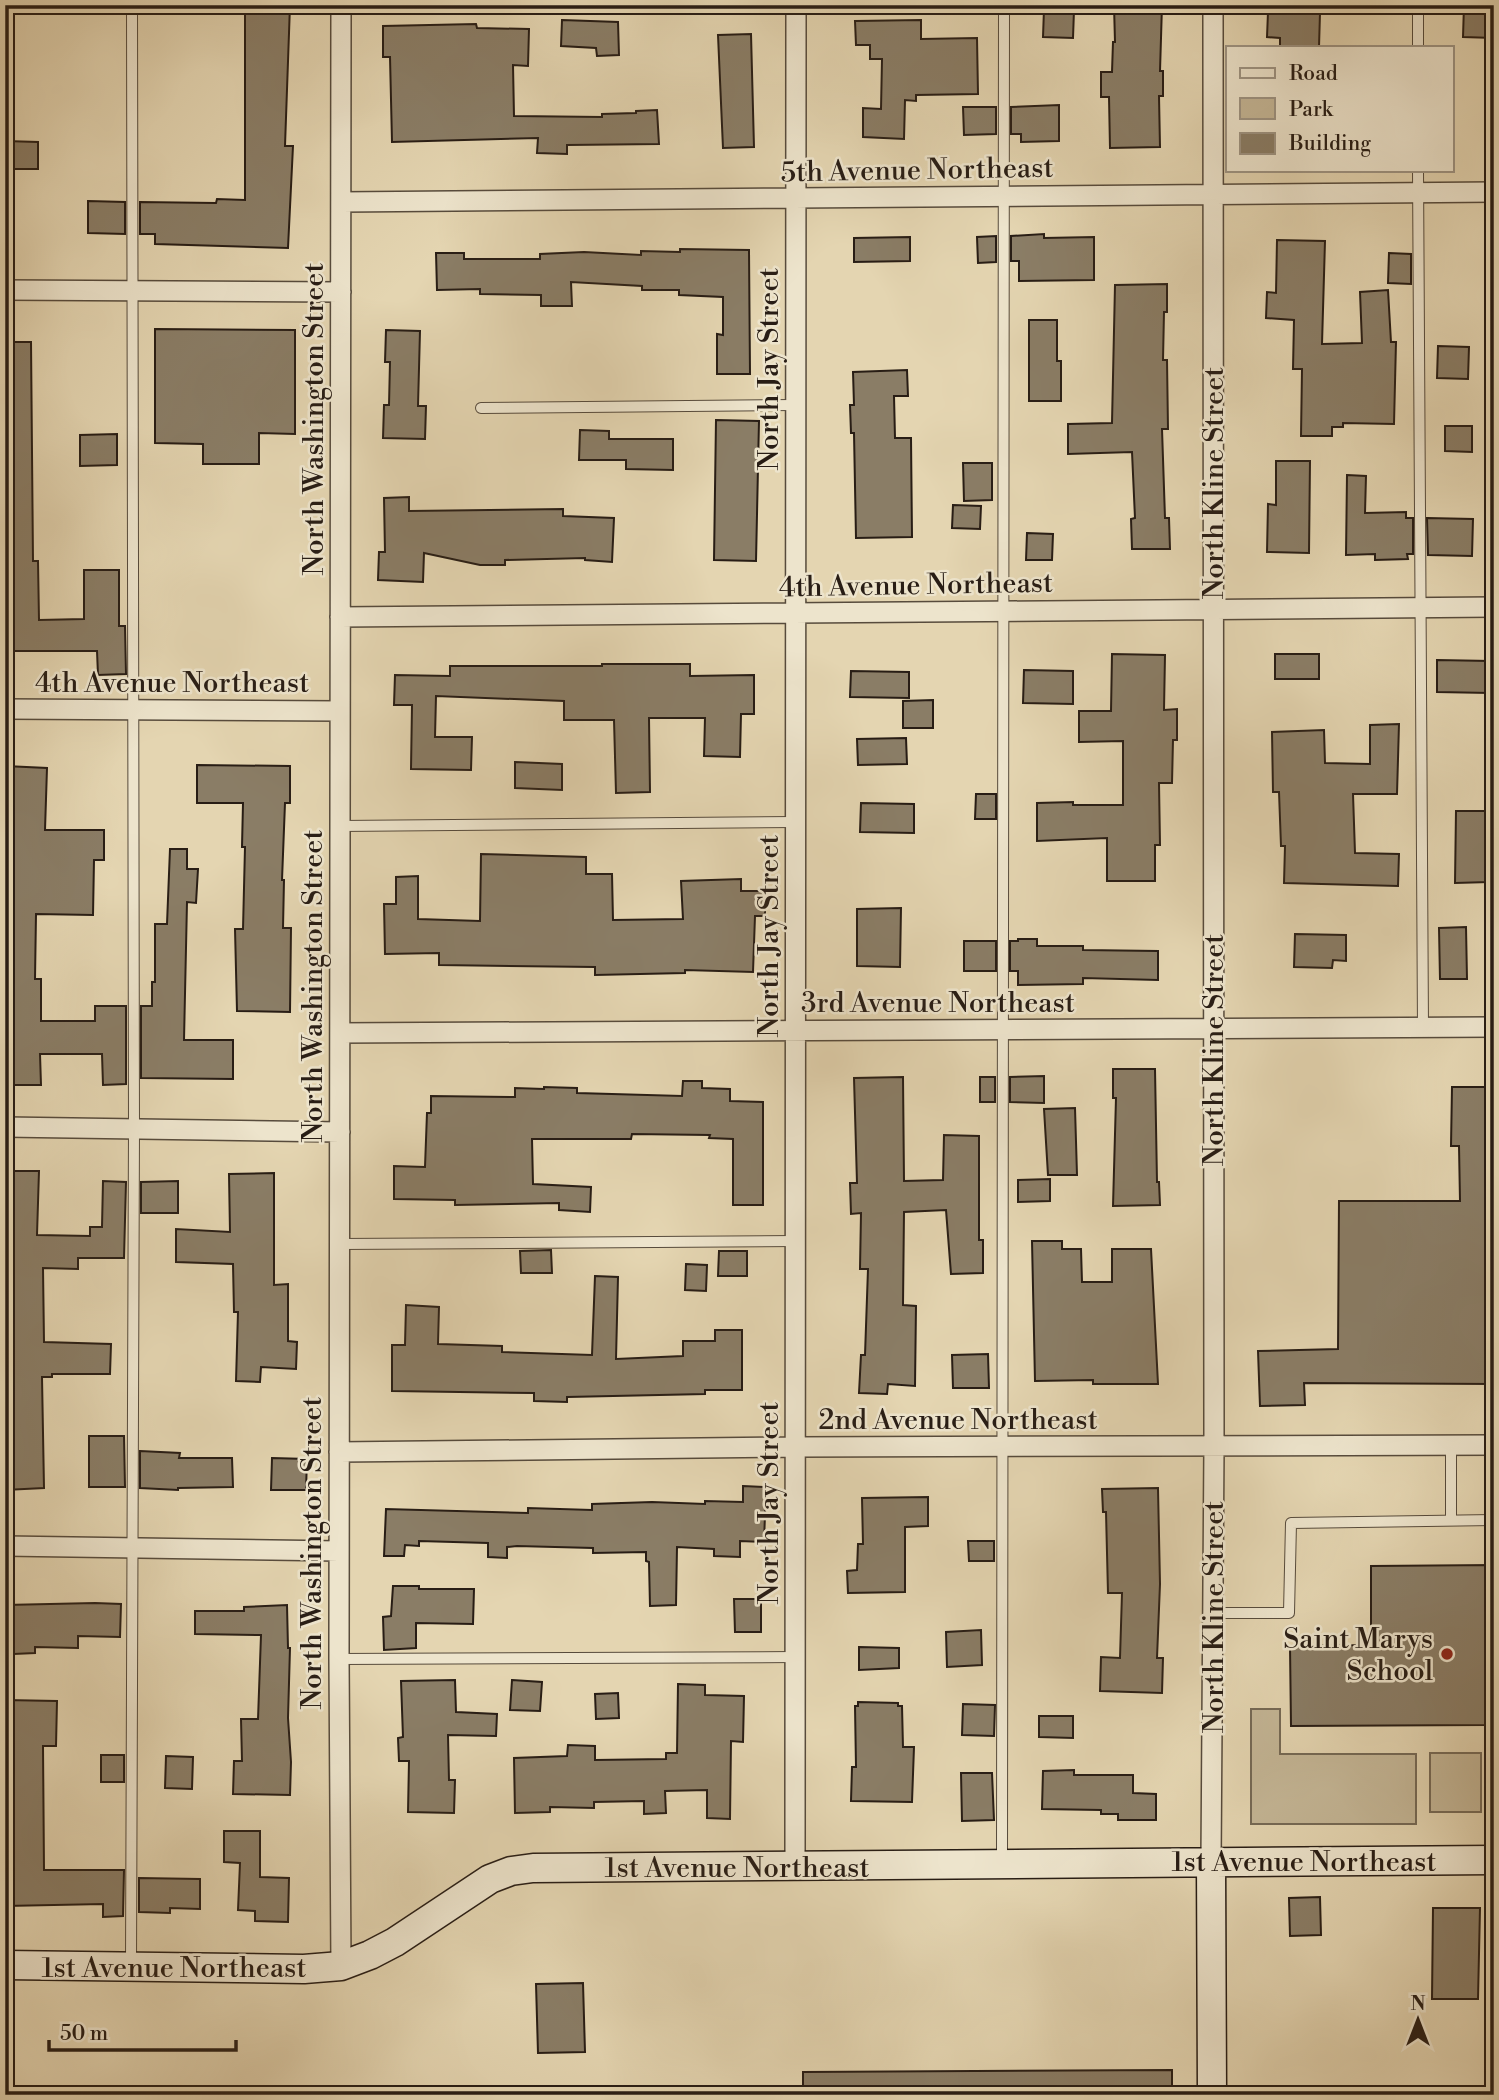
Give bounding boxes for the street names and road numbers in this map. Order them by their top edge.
street label: 5th Avenue Northeast [780,151,1054,190]
street label: North Washington Street [297,263,332,575]
street label: North Jay Street [752,267,787,471]
street label: North Kline Street [1197,367,1232,599]
street label: 4th Avenue Northeast [779,566,1053,605]
street label: 4th Avenue Northeast [35,666,309,701]
street label: North Washington Street [296,830,331,1142]
street label: North Jay Street [752,834,787,1038]
street label: North Kline Street [1197,934,1232,1166]
street label: 3rd Avenue Northeast [801,986,1075,1021]
street label: North Washington Street [295,1397,330,1709]
street label: North Jay Street [752,1401,787,1605]
street label: 2nd Avenue Northeast [818,1403,1098,1438]
street label: North Kline Street [1197,1501,1232,1733]
street label: 1st Avenue Northeast [1171,1845,1437,1880]
street label: 1st Avenue Northeast [604,1851,870,1886]
street label: 1st Avenue Northeast [41,1951,307,1986]

